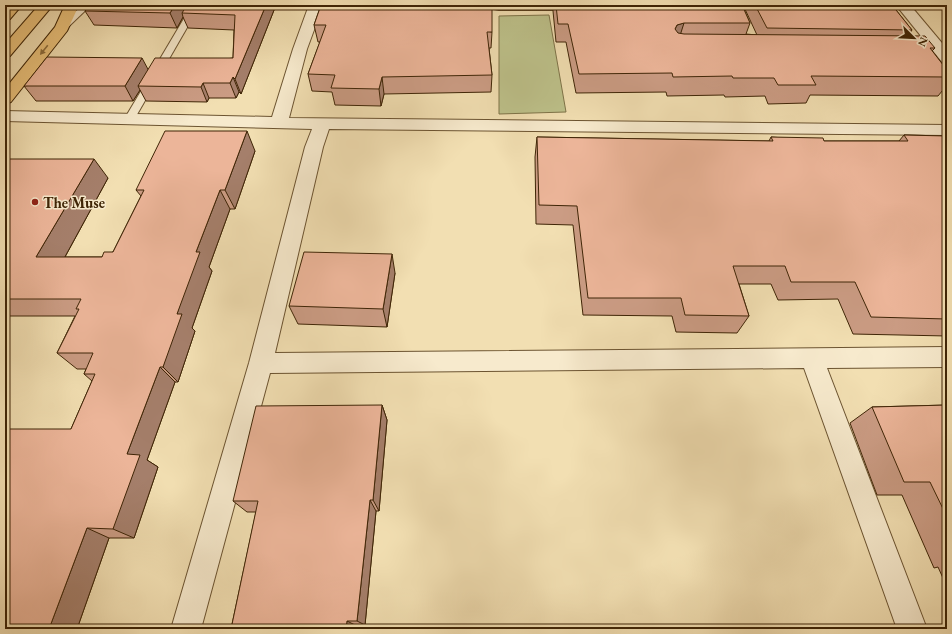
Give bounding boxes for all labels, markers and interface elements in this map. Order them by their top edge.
north arrow [894,18,934,58]
text: N [915,35,931,49]
one-way arrow [40,44,49,55]
place label: The Muse [43,193,105,212]
marker: The Muse [30,197,40,207]

